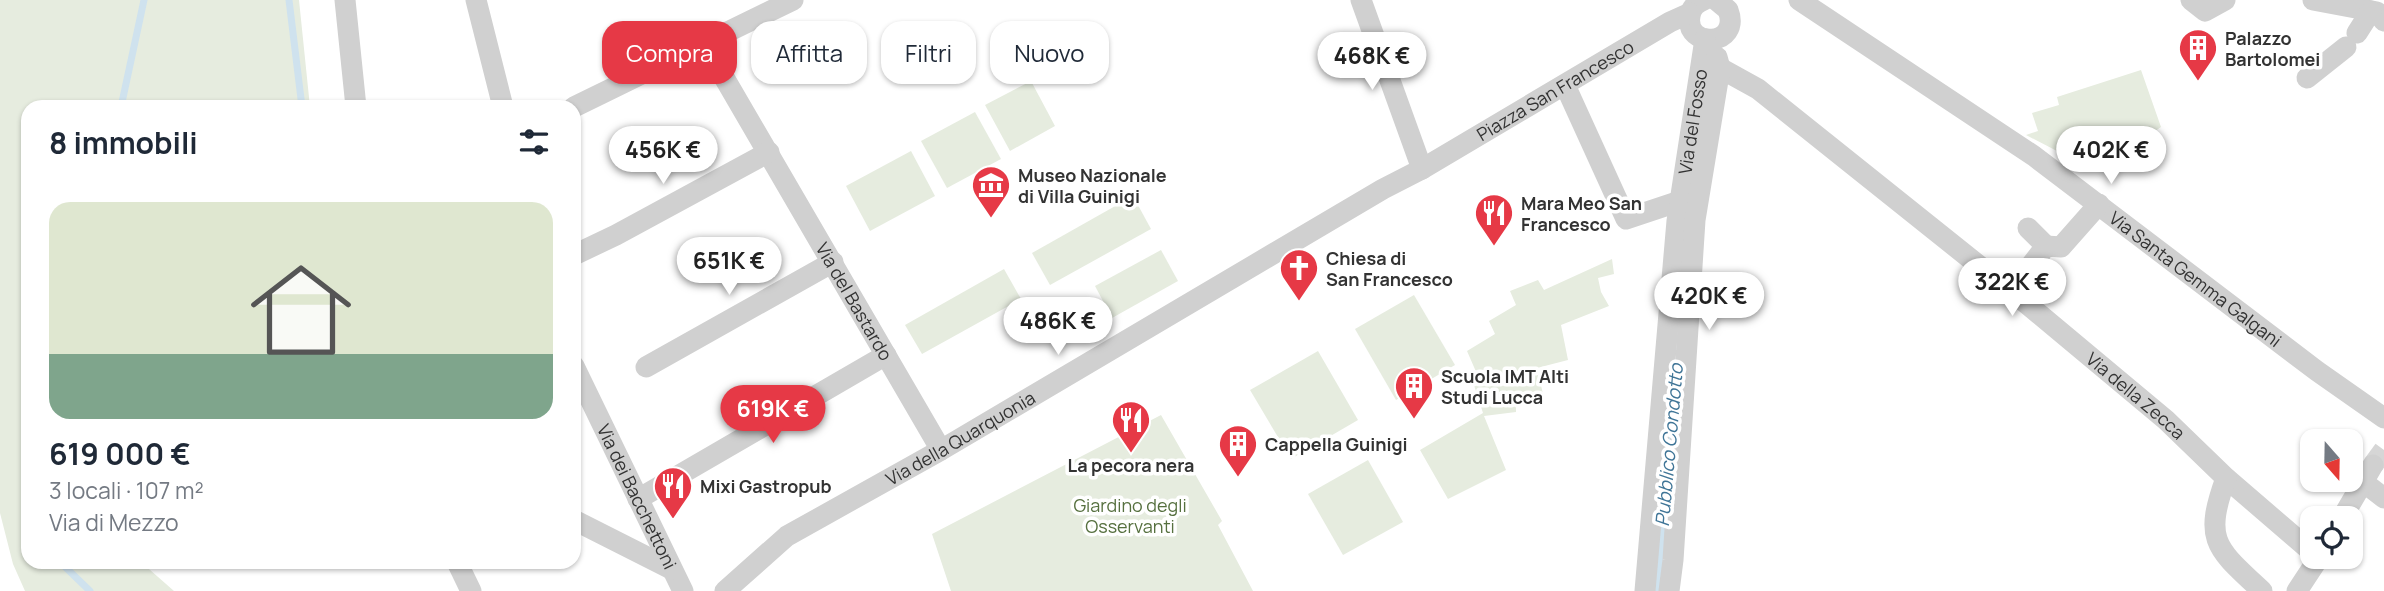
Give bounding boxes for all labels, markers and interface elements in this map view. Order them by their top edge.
chip: Compra [602,21,737,84]
chip: Affitta [751,21,867,84]
chip: Filtri [881,21,976,84]
chip: Nuovo [990,21,1109,84]
place label: Palazzo Bartolomei [2225,26,2320,71]
building icon: Palazzo Bartolomei [2177,27,2219,82]
pin: 468K € [1315,32,1429,92]
street label: Piazza San Francesco [1472,34,1638,146]
text: 468K € [1333,39,1411,71]
street label: Via del Fosso [1672,67,1712,176]
text: 8 immobili [49,122,198,163]
icon: filters [515,123,553,161]
pin: 456K € [606,127,720,186]
pin: 402K € [2054,127,2168,186]
text: 456K € [625,133,701,165]
text: 402K € [2072,133,2150,165]
place label: Museo Nazionale di Villa Guinigi [1018,163,1167,208]
museum icon: Museo Nazionale di Villa Guinigi [970,164,1012,219]
place label: Mara Meo San Francesco [1521,191,1642,236]
restaurant icon: Mara Meo San Francesco [1473,192,1515,247]
street label: Via Santa Gemma Galgani [2105,206,2287,352]
pin: 651K € [672,238,786,297]
street label: Via del Bastardo [811,238,898,365]
text: 651K € [693,244,765,276]
place label: Chiesa di San Francesco [1326,246,1453,291]
icon: home [238,247,364,373]
church icon: Chiesa di San Francesco [1278,247,1320,302]
pin: 322K € [1955,258,2069,318]
text: 322K € [1974,265,2050,297]
pin: 420K € [1652,272,1766,332]
text: 420K € [1670,279,1748,311]
pin: 486K € [1001,298,1115,357]
text: 486K € [1019,304,1097,336]
street label: Via della Zecca [2081,347,2191,444]
water label: Pubblico Condotto [1649,361,1689,527]
place label: Scuola IMT Alti Studi Lucca [1441,364,1569,409]
building icon: Scuola IMT Alti Studi Lucca [1393,365,1435,420]
street label: Via della Quarquonia [881,385,1039,491]
pin: 619K € [716,386,830,445]
text: 619K € [736,392,810,424]
restaurant icon: La pecora nera [1110,399,1152,454]
street label: Via dei Bacchettoni [592,420,683,573]
building icon: Cappella Guinigi [1217,423,1259,478]
north arrow [2300,429,2362,492]
map controls [2300,429,2363,569]
place label: Cappella Guinigi [1265,432,1408,456]
text: 619 000 € [49,433,191,474]
place label: La pecora nera [1068,453,1194,477]
restaurant icon: Mixi Gastropub [652,465,694,520]
text: 3 locali · 107 m² [49,474,204,506]
place label: Mixi Gastropub [700,474,832,498]
park label: Giardino degli Osservanti [1073,493,1187,538]
text: Via di Mezzo [49,506,179,538]
button: locate [2300,506,2363,569]

